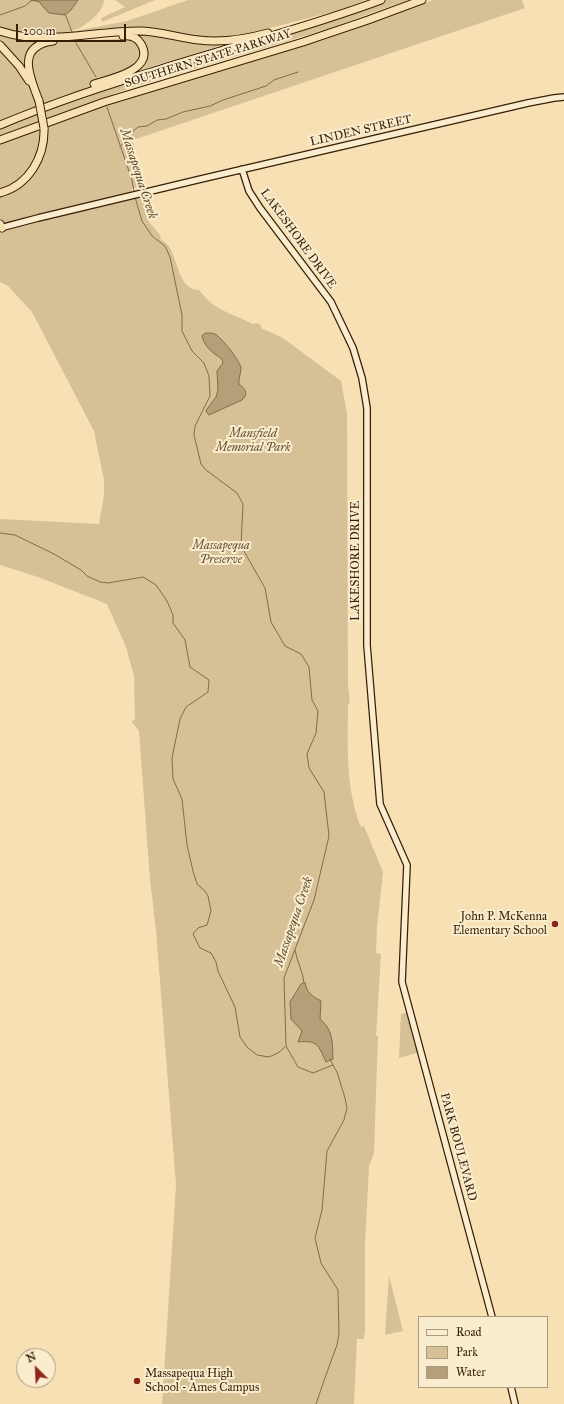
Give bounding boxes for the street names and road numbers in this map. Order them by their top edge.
street label: SOUTHERN STATE PARKWAY [123,27,293,91]
street label: LINDEN STREET [309,112,413,150]
street label: LAKESHORE DRIVE [257,186,339,292]
street label: LAKESHORE DRIVE [349,501,363,621]
street label: PARK BOULEVARD [437,1091,479,1203]

